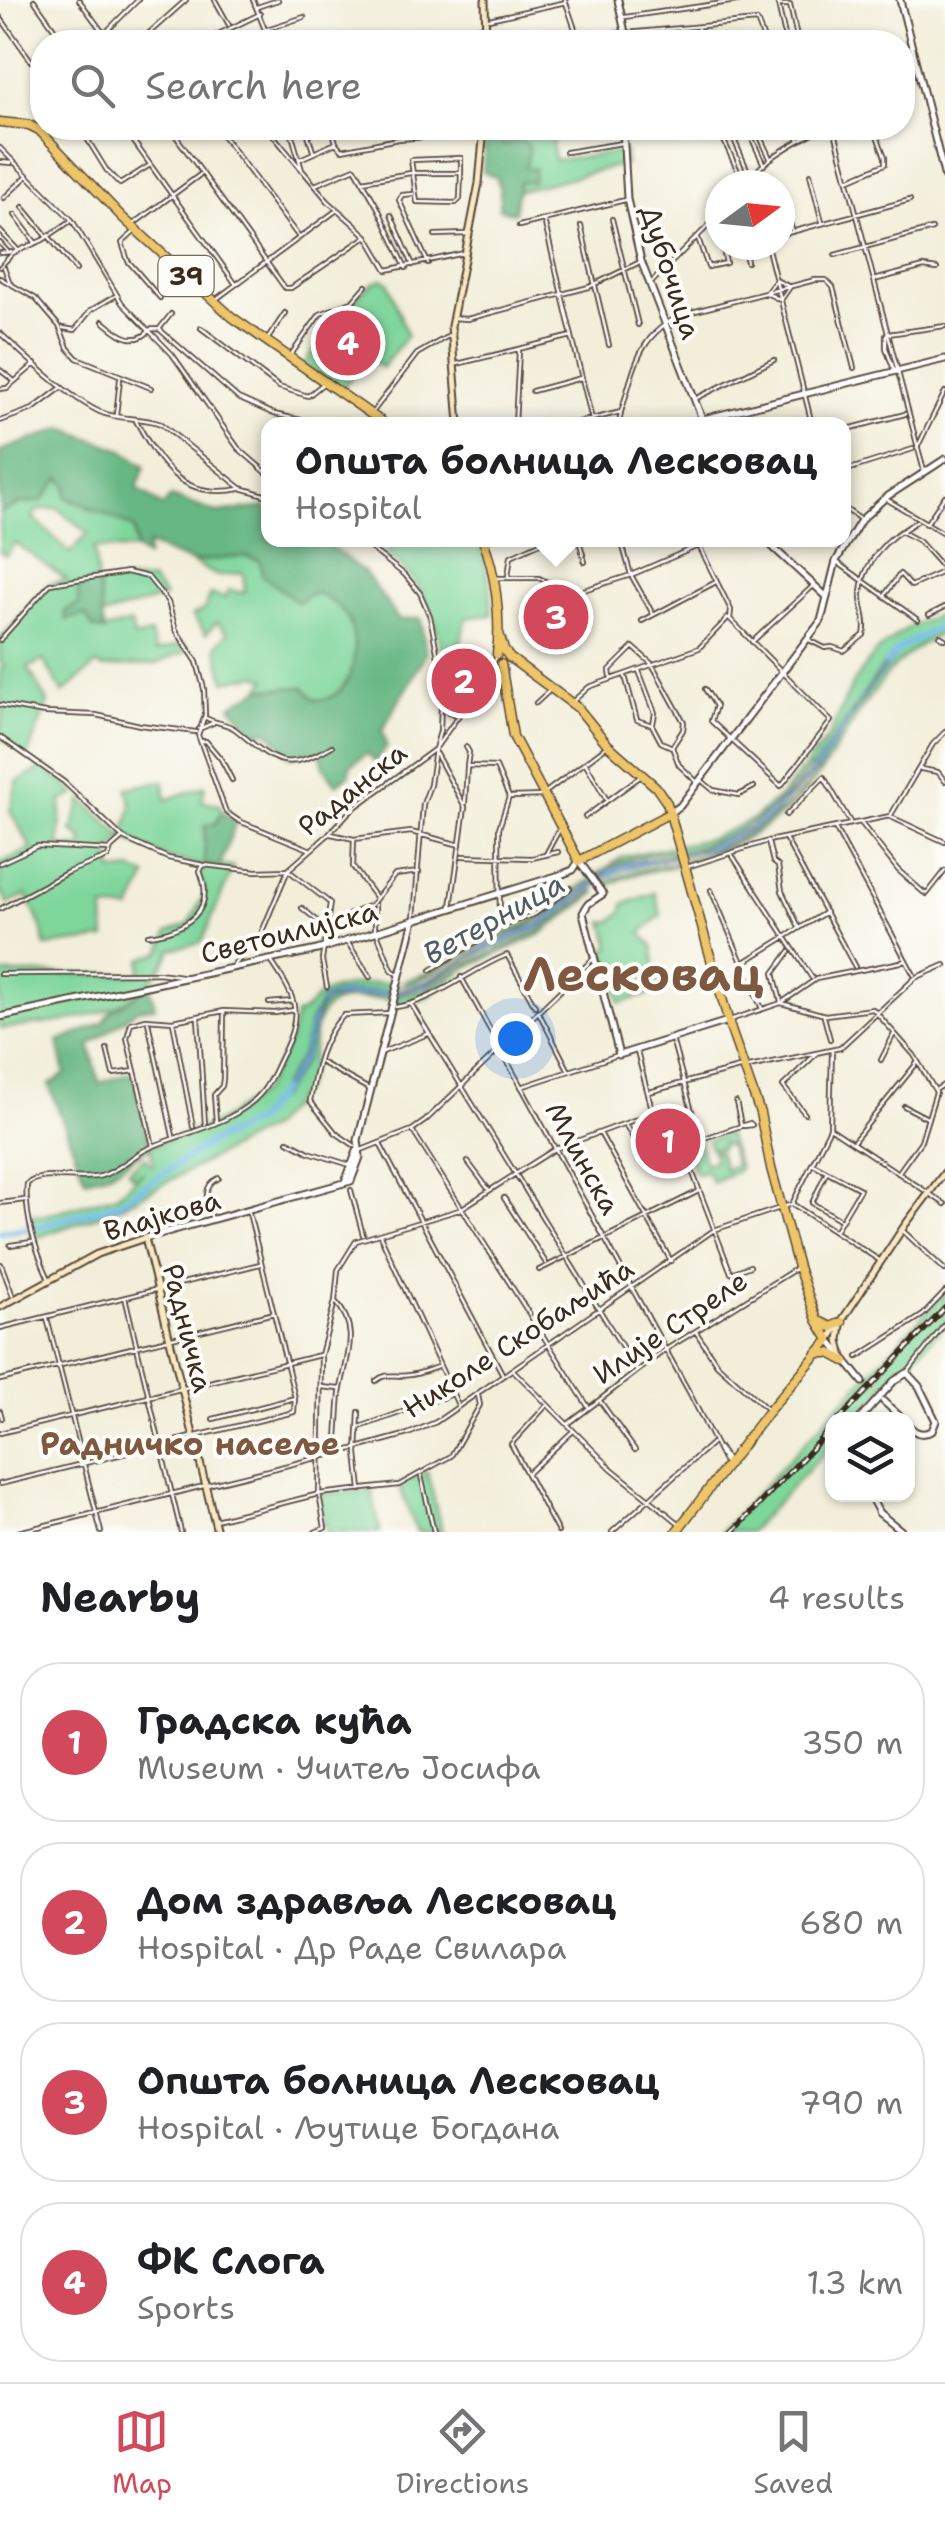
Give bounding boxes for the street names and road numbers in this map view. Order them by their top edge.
street label: Дубочица [632,200,710,344]
road number: 39 [158,256,214,296]
street label: Раданска [290,733,414,845]
street label: Светоилијска [196,892,382,972]
street label: Млинска [537,1095,629,1221]
street label: Влајкова [99,1180,225,1250]
street label: Николе Скобаљића [395,1249,641,1427]
street label: Радничка [154,1260,222,1396]
street label: Илије Стреле [585,1261,755,1393]

